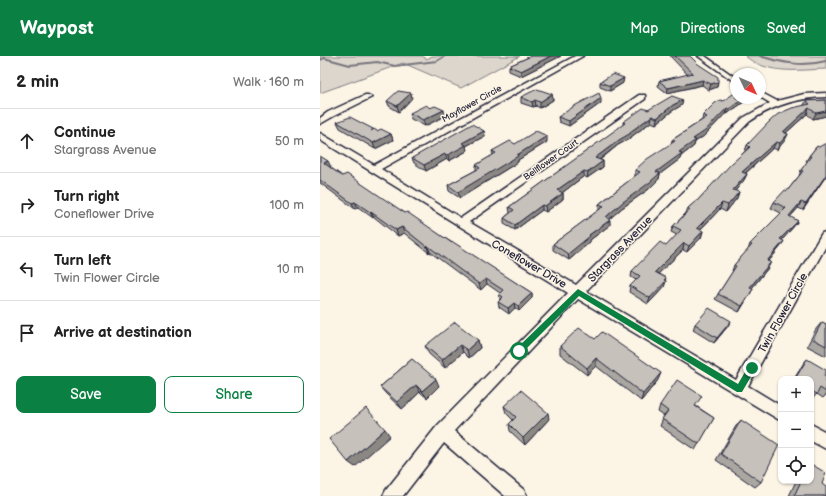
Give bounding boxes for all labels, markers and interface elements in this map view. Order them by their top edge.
text: Waypost [20,17,94,40]
text: Map [630,20,658,37]
text: Directions [680,20,745,37]
text: Saved [767,20,806,37]
north arrow [730,68,766,104]
text: 2 min [16,72,59,92]
text: Walk · 160 m [233,74,304,90]
street label: Mayflower Circle [440,83,504,125]
text: Continue [54,123,116,142]
icon: ahead [16,130,38,152]
text: 50 m [275,133,304,149]
street label: Bellflower Court [521,137,581,183]
text: Stargrass Avenue [54,142,157,158]
text: Turn right [54,187,119,206]
icon: right [16,194,38,216]
text: 100 m [269,197,304,213]
text: Coneflower Drive [54,206,154,222]
street label: Stargrass Avenue [585,213,655,285]
street label: Coneflower Drive [489,237,569,291]
text: Turn left [54,251,111,270]
icon: left [16,258,38,280]
text: 10 m [277,261,304,277]
text: Twin Flower Circle [54,270,160,286]
street label: Twin Flower Circle [756,270,811,355]
icon: arrive [16,322,38,344]
text: Arrive at destination [54,323,192,342]
route start [510,342,528,360]
route end [743,359,761,377]
button: Save [16,376,156,413]
button: Share [164,376,304,413]
map controls [778,376,814,484]
button: + [778,376,814,412]
button: − [778,412,814,448]
button: locate [778,448,814,484]

